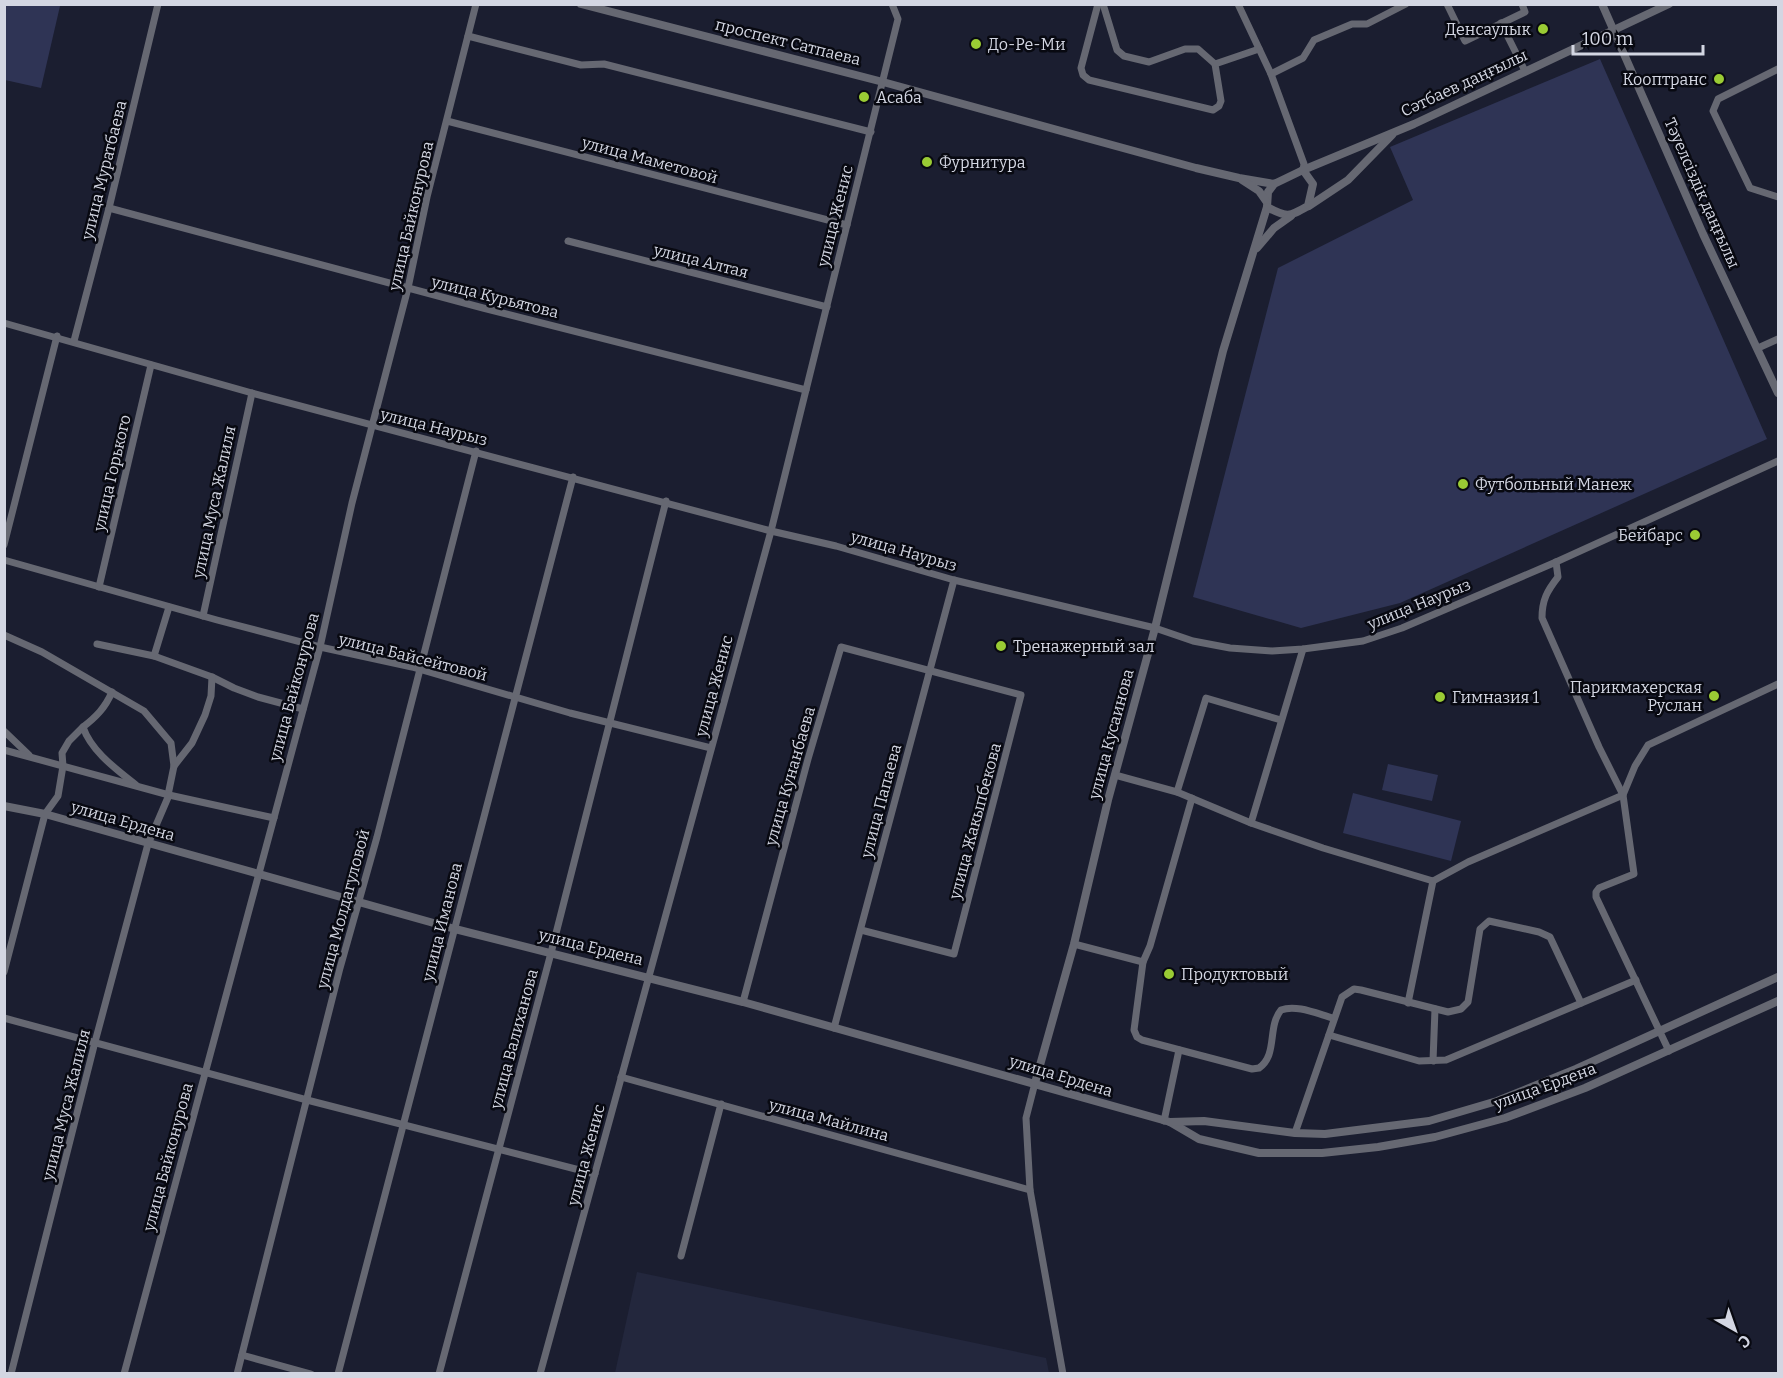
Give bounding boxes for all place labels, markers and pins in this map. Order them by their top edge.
place label: Денсаулык [1445,20,1532,39]
marker: Денсаулык [1536,22,1550,36]
place label: До-Ре-Ми [988,35,1066,54]
marker: До-Ре-Ми [969,37,983,51]
place label: Кооптранс [1622,70,1707,89]
marker: Кооптранс [1712,72,1726,86]
place label: Асаба [876,88,922,107]
marker: Асаба [857,90,871,104]
place label: Фурнитура [939,153,1026,172]
marker: Фурнитура [920,155,934,169]
place label: Футбольный Манеж [1475,475,1633,494]
marker: Футбольный Манеж [1456,477,1470,491]
place label: Бейбарс [1618,526,1683,545]
marker: Бейбарс [1688,528,1702,542]
place label: Тренажерный зал [1013,637,1154,656]
marker: Тренажерный зал [994,639,1008,653]
place label: Парикмахерская Руслан [1570,678,1702,715]
place label: Гимназия 1 [1452,688,1540,707]
marker: Парикмахерская Руслан [1707,689,1721,703]
marker: Гимназия 1 [1433,690,1447,704]
place label: Продуктовый [1181,965,1288,984]
marker: Продуктовый [1162,967,1176,981]

